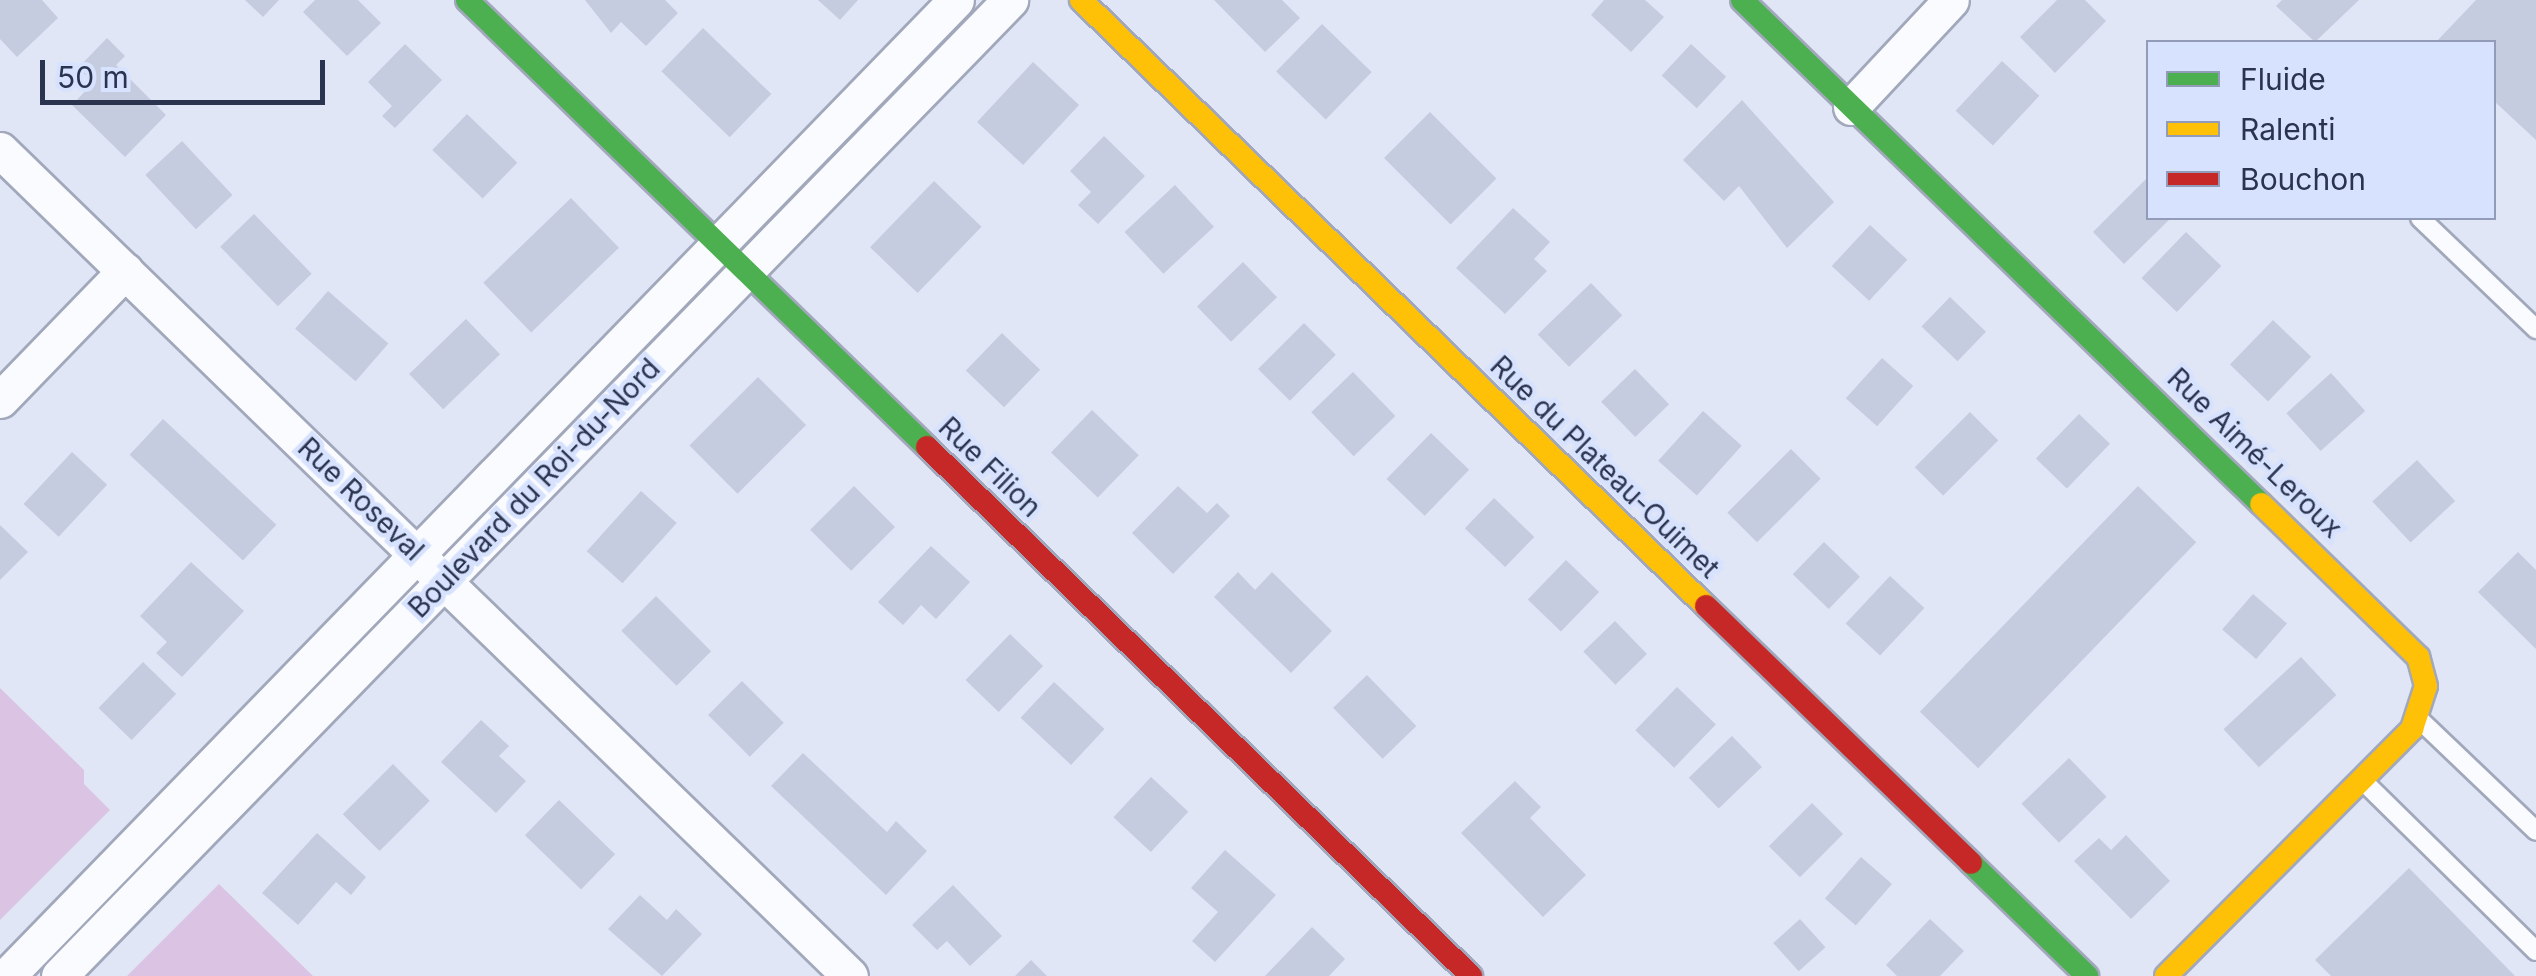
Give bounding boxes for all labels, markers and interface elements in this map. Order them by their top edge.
scale bar [45,40,330,102]
legend [2146,40,2496,220]
text: 50 m [57,59,129,95]
text: Fluide [2240,61,2326,97]
text: Ralenti [2240,111,2336,147]
text: Bouchon [2240,161,2366,197]
street label: Rue du Plateau-Ouimet [1484,349,1726,585]
street label: Boulevard du Roi-du-Nord [401,352,667,624]
street label: Rue Aimé-Leroux [2161,361,2349,545]
street label: Rue Filion [932,410,1048,524]
street label: Rue Roseval [291,431,431,567]

